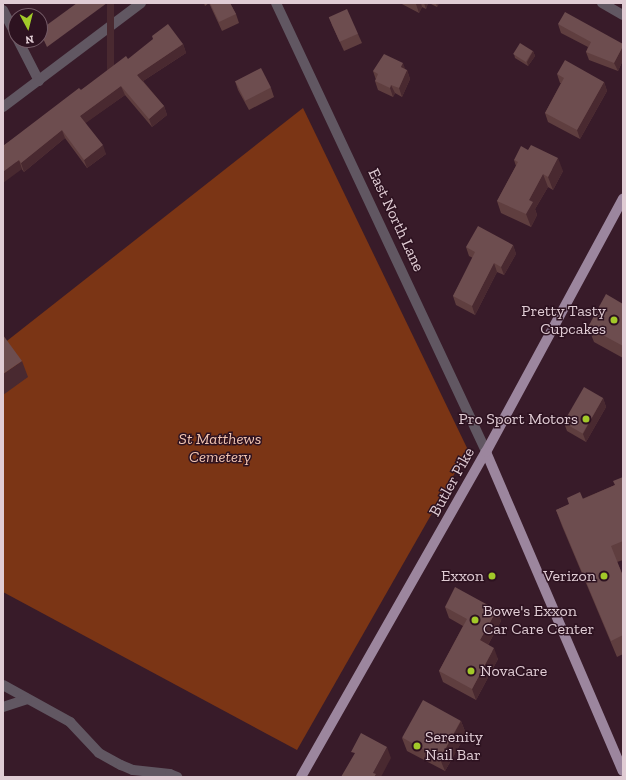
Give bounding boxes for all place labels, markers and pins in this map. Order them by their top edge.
place label: Pretty Tasty Cupcakes [521,301,606,339]
marker: Pretty Tasty Cupcakes [609,315,619,325]
place label: Pro Sport Motors [459,409,578,429]
marker: Pro Sport Motors [581,414,591,424]
place label: Exxon [441,566,484,586]
place label: Verizon [543,566,596,586]
marker: Exxon [487,571,497,581]
marker: Verizon [599,571,609,581]
place label: Bowe's Exxon Car Care Center [483,601,595,639]
marker: Bowe's Exxon Car Care Center [470,615,480,625]
place label: NovaCare [480,661,547,681]
marker: NovaCare [465,665,477,677]
place label: Serenity Nail Bar [425,727,483,765]
marker: Serenity Nail Bar [412,741,422,751]

